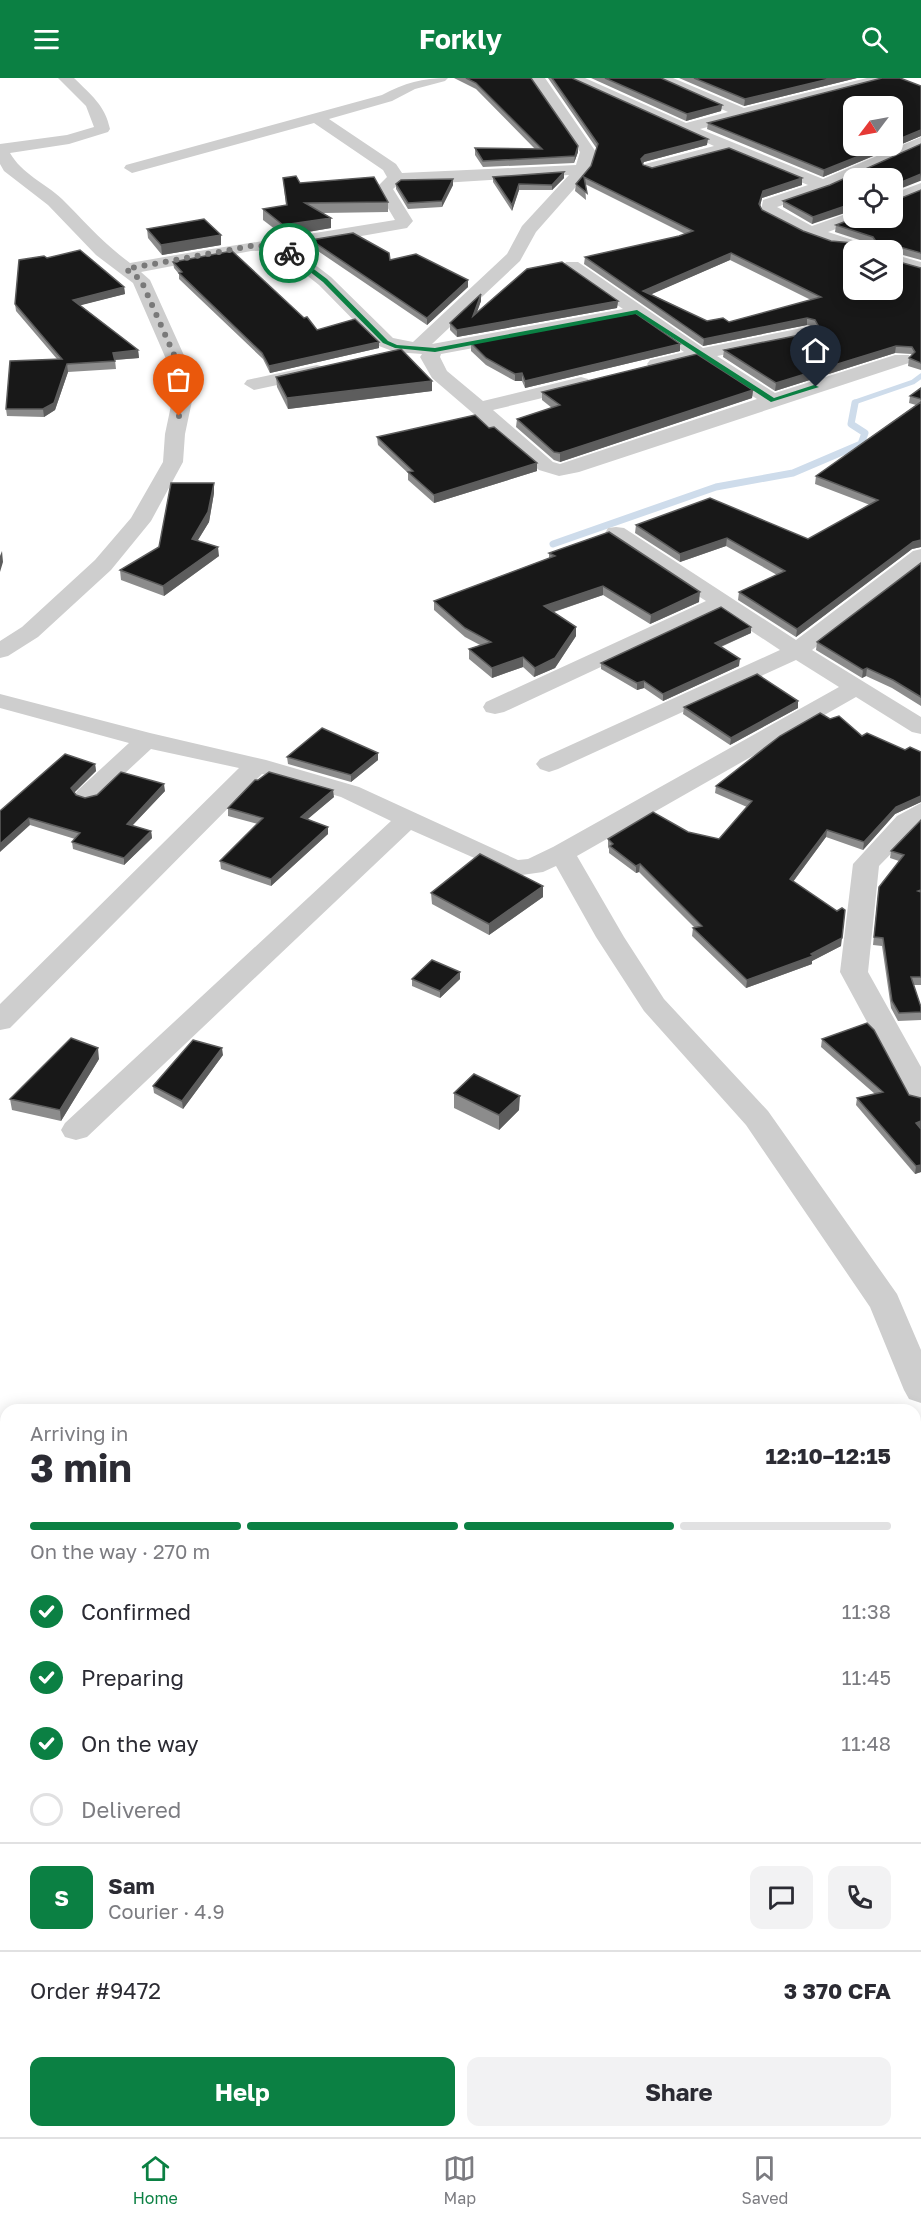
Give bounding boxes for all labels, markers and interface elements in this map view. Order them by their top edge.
icon: menu [30,23,63,56]
text: Forkly [419,23,502,55]
icon: search [858,23,891,56]
north arrow [843,96,903,156]
map controls [843,96,903,300]
button: locate [843,168,903,228]
courier [259,223,319,283]
icon: bike [273,237,306,270]
button: layers [843,240,903,300]
pin [790,325,841,387]
icon: home [799,334,832,367]
pin [153,354,204,416]
icon: bag [162,363,195,396]
text: Arriving in [30,1421,128,1445]
text: 12:10–12:15 [765,1442,891,1469]
text: 3 min [30,1444,132,1491]
text: On the way · 270 m [30,1539,210,1563]
icon: check [30,1595,63,1628]
text: Confirmed [81,1598,191,1625]
text: 11:38 [842,1599,891,1623]
icon: check [30,1661,63,1694]
text: Preparing [81,1664,184,1691]
text: 11:45 [842,1665,891,1689]
icon: check [30,1727,63,1760]
text: On the way [81,1730,199,1757]
text: 11:48 [841,1731,891,1755]
text: Delivered [81,1796,181,1823]
button: chat [750,1866,813,1929]
button: phone [828,1866,891,1929]
text: Sam [108,1872,155,1899]
text: S [54,1884,69,1911]
text: Courier · 4.9 [108,1899,225,1923]
text: Order #9472 [30,1977,161,2004]
text: 3 370 CFA [784,1977,891,2004]
button: Help [30,2057,455,2126]
button: Share [467,2057,891,2126]
tab: Home [133,2152,178,2208]
tab: Map [443,2152,476,2208]
tab: Saved [742,2152,788,2208]

